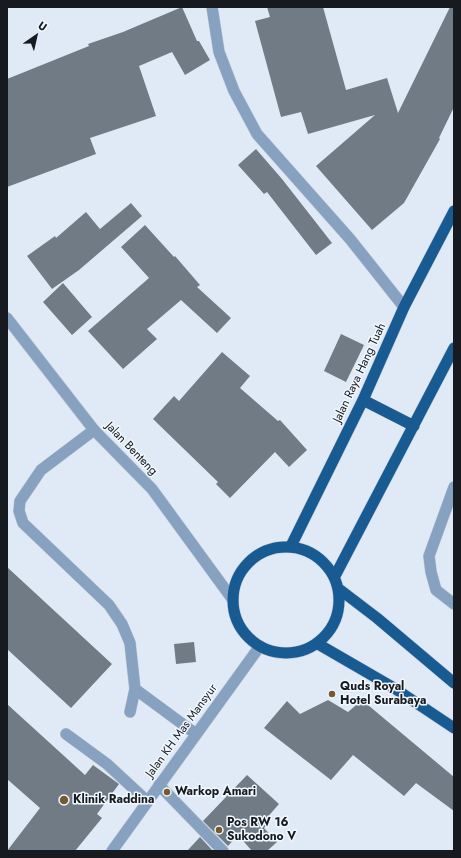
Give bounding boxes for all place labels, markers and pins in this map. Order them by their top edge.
place label: Quds Royal Hotel Surabaya [340,680,426,708]
marker: Quds Royal Hotel Surabaya [327,689,337,699]
place label: Warkop Amari [175,785,256,799]
marker: Warkop Amari [162,787,172,797]
place label: Klinik Raddina [73,793,154,807]
marker: Klinik Raddina [58,794,70,806]
place label: Pos RW 16 Sukodono V [227,816,296,844]
marker: Pos RW 16 Sukodono V [214,825,224,835]

